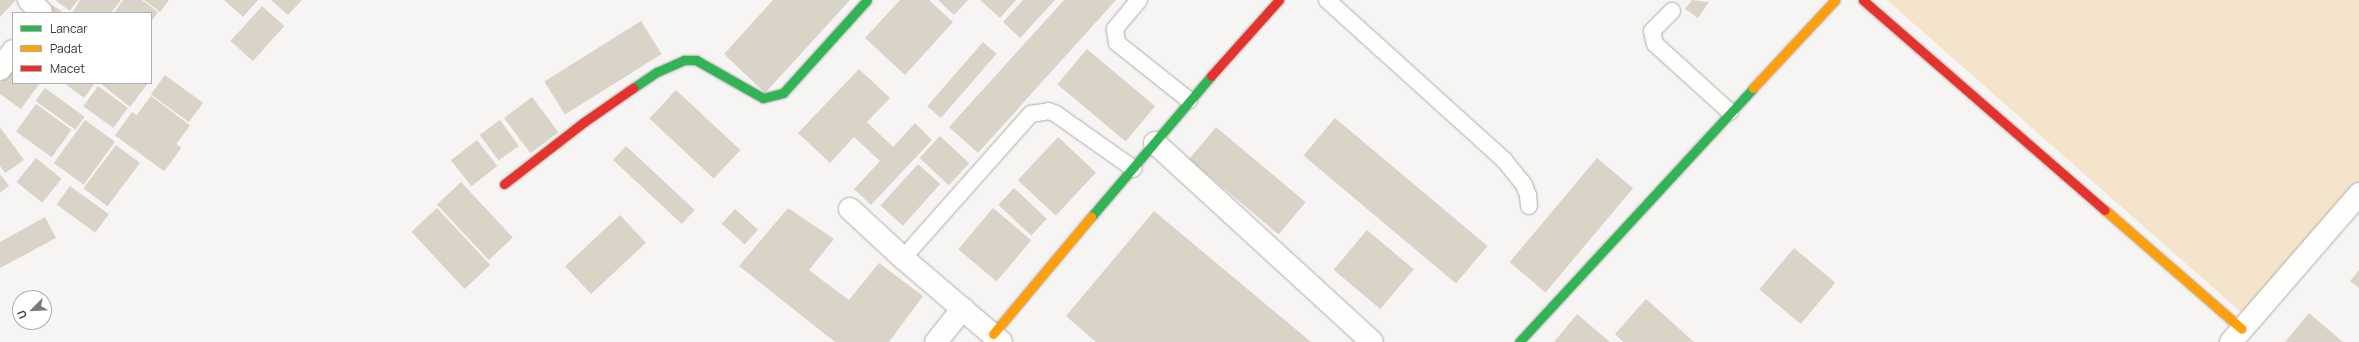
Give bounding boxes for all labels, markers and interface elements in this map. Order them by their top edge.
legend [12,12,152,84]
text: Lancar [50,20,87,37]
text: Padat [50,40,82,57]
text: Macet [50,60,85,77]
north arrow [12,290,52,330]
text: U [13,308,30,321]

